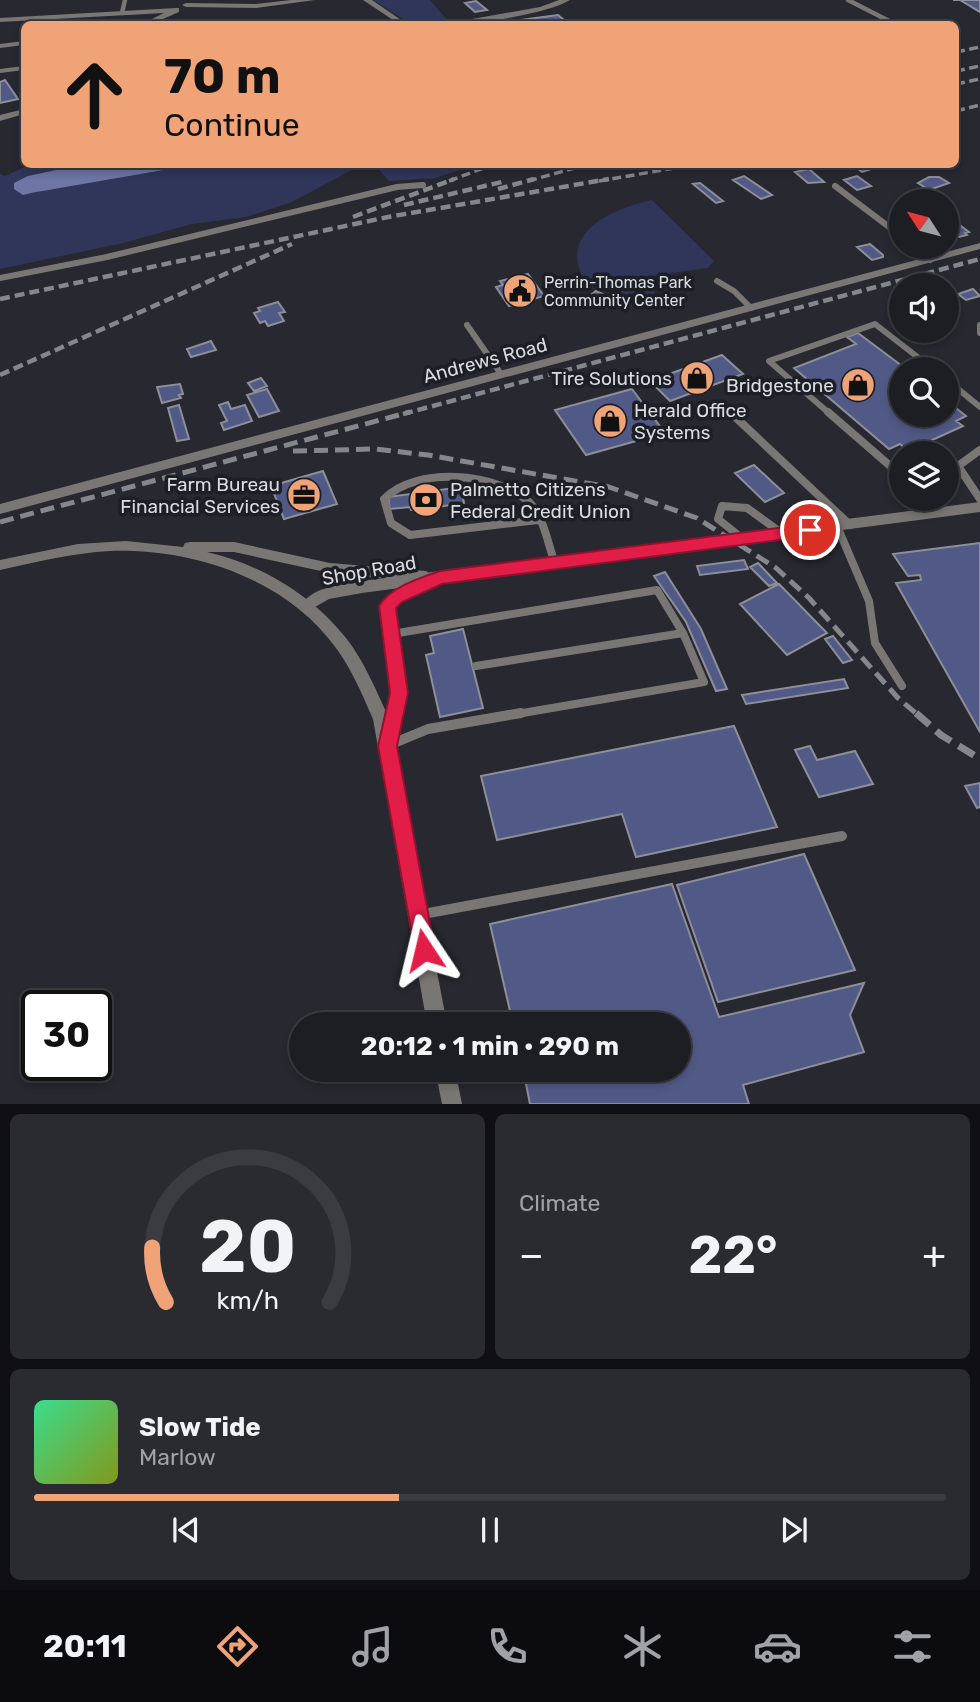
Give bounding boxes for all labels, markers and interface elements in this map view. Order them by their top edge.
text: 70 m [164,47,281,105]
icon: ahead [49,49,140,140]
text: Continue [164,106,300,144]
north arrow [889,189,959,259]
map controls [889,189,959,511]
public building icon: Perrin-Thomas Park Community Center [501,272,539,310]
place label: Perrin-Thomas Park Community Center [544,273,693,310]
button: sound [889,273,959,343]
street label: Andrews Road [421,333,550,388]
button: search [889,357,959,427]
shop icon: Tire Solutions [678,359,716,397]
shop icon: Bridgestone [839,366,877,404]
place label: Tire Solutions [551,367,672,390]
place label: Bridgestone [726,374,834,397]
place label: Herald Office Systems [634,399,747,444]
shop icon: Herald Office Systems [591,402,629,440]
button: layers [889,441,959,511]
place label: Farm Bureau Financial Services [120,473,280,518]
office icon: Farm Bureau Financial Services [285,476,323,514]
place label: Palmetto Citizens Federal Credit Union [450,478,630,523]
bank icon: Palmetto Citizens Federal Credit Union [407,481,445,519]
pin [780,500,840,560]
icon: arrive [791,511,829,549]
street label: Shop Road [320,551,418,590]
position arrow [387,913,461,987]
speed limit sign: 30 [21,990,112,1081]
text: 20:12 · 1 min · 290 m [361,1031,619,1062]
text: Climate [519,1189,600,1217]
text: 20 [199,1205,296,1291]
text: 22° [689,1224,778,1286]
text: − [519,1232,544,1278]
text: + [922,1232,946,1278]
text: km/h [216,1286,279,1315]
text: Slow Tide [139,1412,261,1443]
text: Marlow [139,1443,216,1471]
icon: previous [167,1511,205,1549]
icon: pause [471,1511,509,1549]
icon: next [775,1511,813,1549]
icon: directions [213,1622,262,1671]
icon: music [348,1622,397,1671]
icon: phone [483,1622,532,1671]
icon: climate [618,1622,667,1671]
icon: car [753,1622,802,1671]
icon: filters [888,1622,937,1671]
text: 20:11 [43,1627,127,1665]

